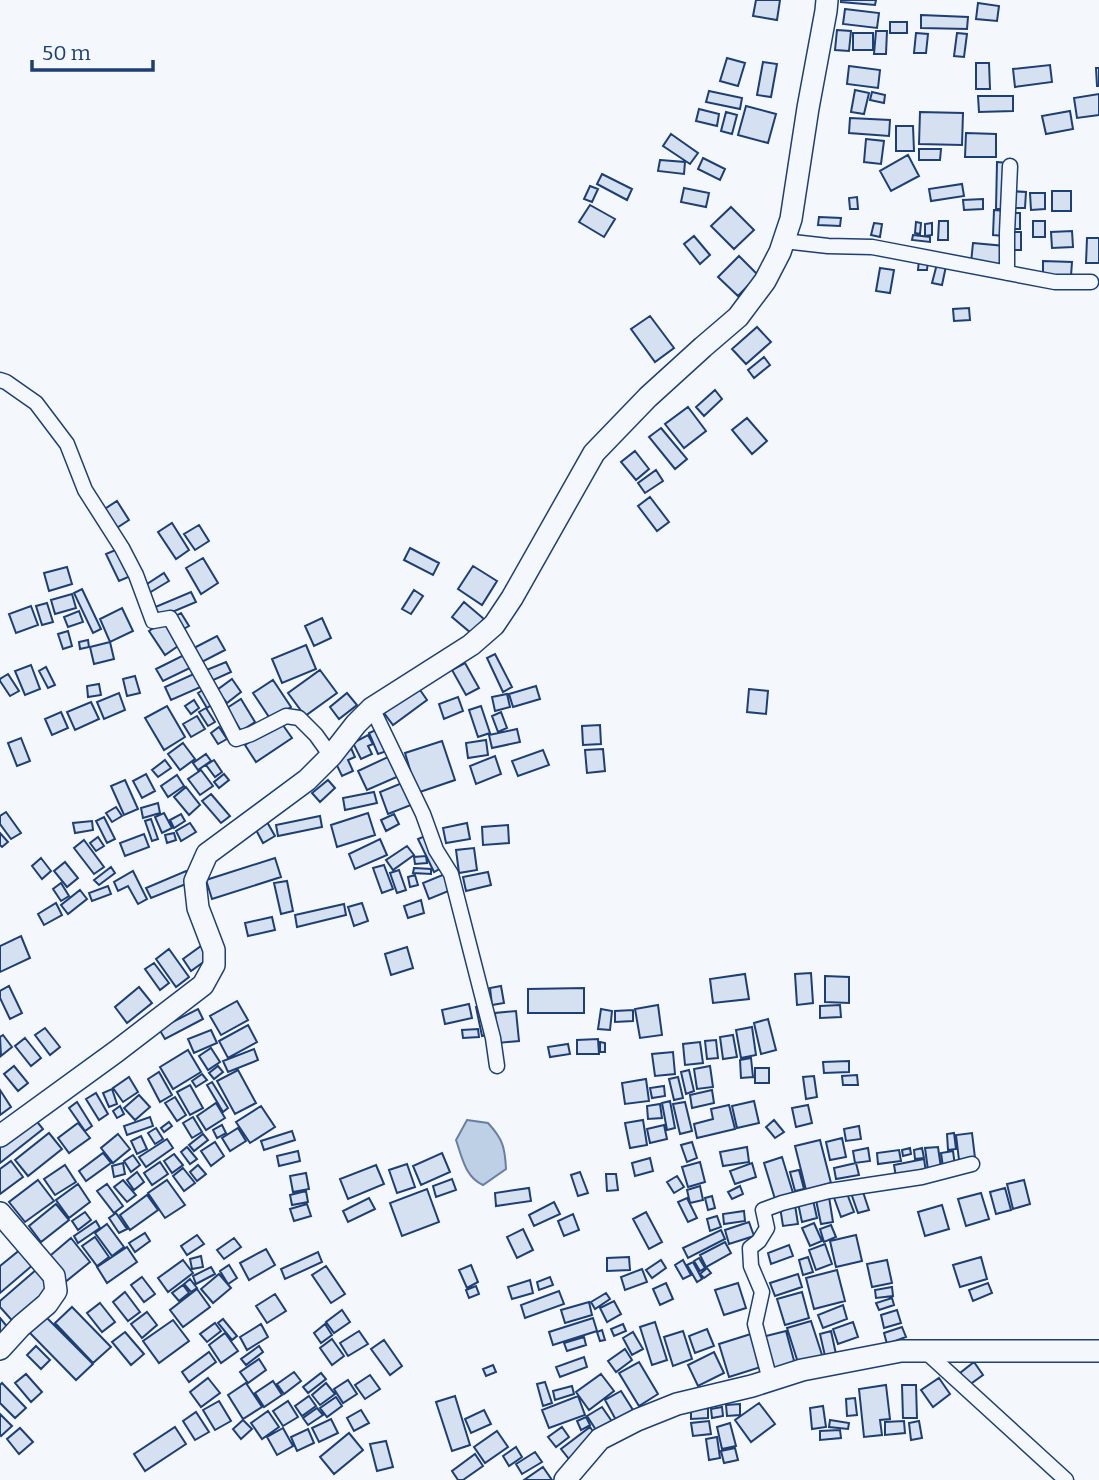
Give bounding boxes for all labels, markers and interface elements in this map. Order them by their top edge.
scale bar [32,28,152,72]
text: 50 m [42,40,91,66]

